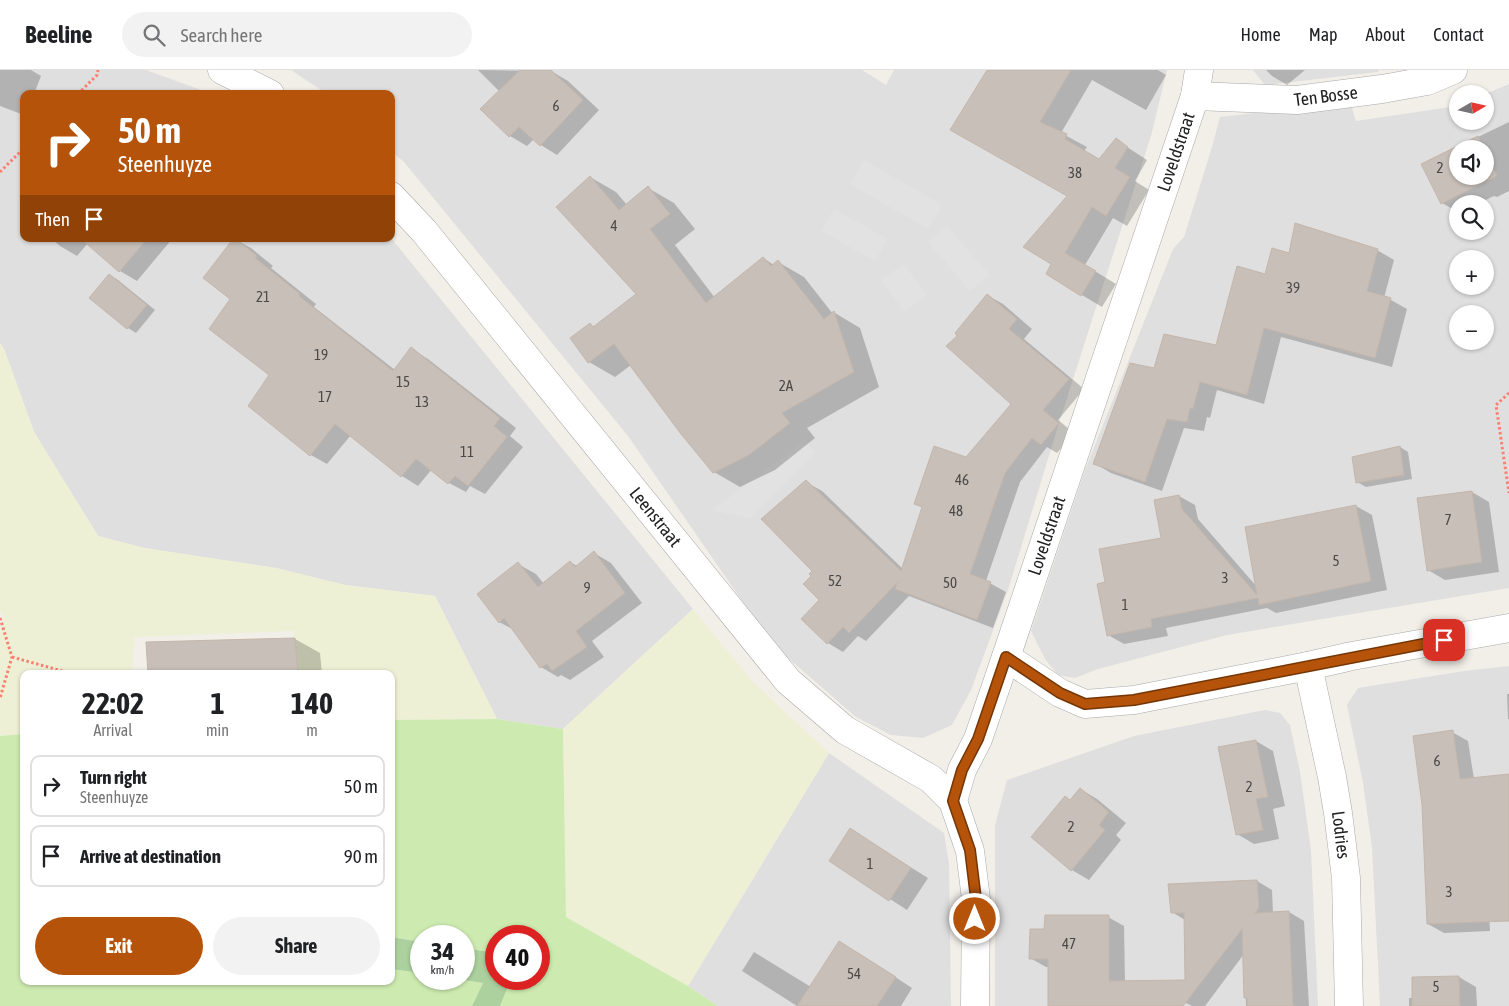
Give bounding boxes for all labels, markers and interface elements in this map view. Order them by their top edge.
search box [122,12,472,57]
text: Beeline [25,21,92,48]
icon: search [140,21,168,49]
text: Search here [180,24,262,46]
text: Home [1241,24,1281,45]
text: Map [1309,24,1338,45]
text: About [1366,24,1405,45]
text: Contact [1433,24,1484,45]
street label: Ten Bosse [1292,81,1359,110]
north arrow [1449,85,1494,130]
map controls [1449,85,1494,350]
house number: 6 [552,97,560,114]
street label: Loveldstraat [1153,109,1199,194]
icon: right [35,110,100,175]
text: 50 m [118,110,181,150]
button: sound [1449,140,1494,185]
text: Steenhuyze [118,151,212,177]
house number: 2 [1436,159,1444,176]
house number: 38 [1068,164,1082,181]
button: search [1449,195,1494,240]
icon: arrive [80,205,108,233]
text: Then [35,208,70,230]
house number: 4 [610,217,618,234]
button: + [1449,250,1494,295]
house number: 39 [1286,279,1300,296]
house number: 21 [256,288,270,305]
button: − [1449,305,1494,350]
house number: 19 [314,346,328,363]
house number: 15 [396,373,410,390]
house number: 2A [779,377,794,394]
house number: 17 [318,388,332,405]
house number: 13 [415,393,429,410]
house number: 11 [460,443,474,460]
house number: 46 [955,471,969,488]
street label: Leenstraat [625,483,686,551]
street label: Loveldstraat [1023,493,1069,578]
house number: 48 [949,502,963,519]
house number: 7 [1444,511,1452,528]
house number: 5 [1332,552,1340,569]
house number: 3 [1221,569,1229,586]
house number: 52 [828,572,842,589]
house number: 50 [943,574,957,591]
house number: 9 [583,579,591,596]
house number: 1 [1121,596,1129,613]
pin [1423,619,1465,661]
icon: arrive [1430,626,1458,654]
text: 22:02 [82,686,144,720]
text: 1 [210,686,225,720]
text: 140 [291,686,333,720]
text: Arrival [93,721,133,739]
text: min [206,721,229,739]
text: m [306,721,318,739]
house number: 6 [1433,752,1441,769]
text: Turn right [80,766,147,788]
icon: right [37,772,65,800]
text: 50 m [344,775,378,797]
house number: 2 [1245,778,1253,795]
text: Steenhuyze [80,788,148,806]
street label: Lodries [1328,810,1355,860]
house number: 2 [1067,818,1075,835]
icon: arrive [37,842,65,870]
text: Arrive at destination [80,845,221,867]
text: 90 m [344,845,378,867]
house number: 1 [866,855,874,872]
house number: 3 [1445,883,1453,900]
position arrow [948,892,1000,944]
button: Exit [35,917,203,975]
button: Share [213,917,380,975]
speed limit sign: 40 [485,925,550,990]
house number: 47 [1062,935,1076,952]
text: 34 [431,937,454,965]
text: km/h [431,963,454,977]
house number: 54 [847,965,861,982]
house number: 5 [1432,978,1440,995]

